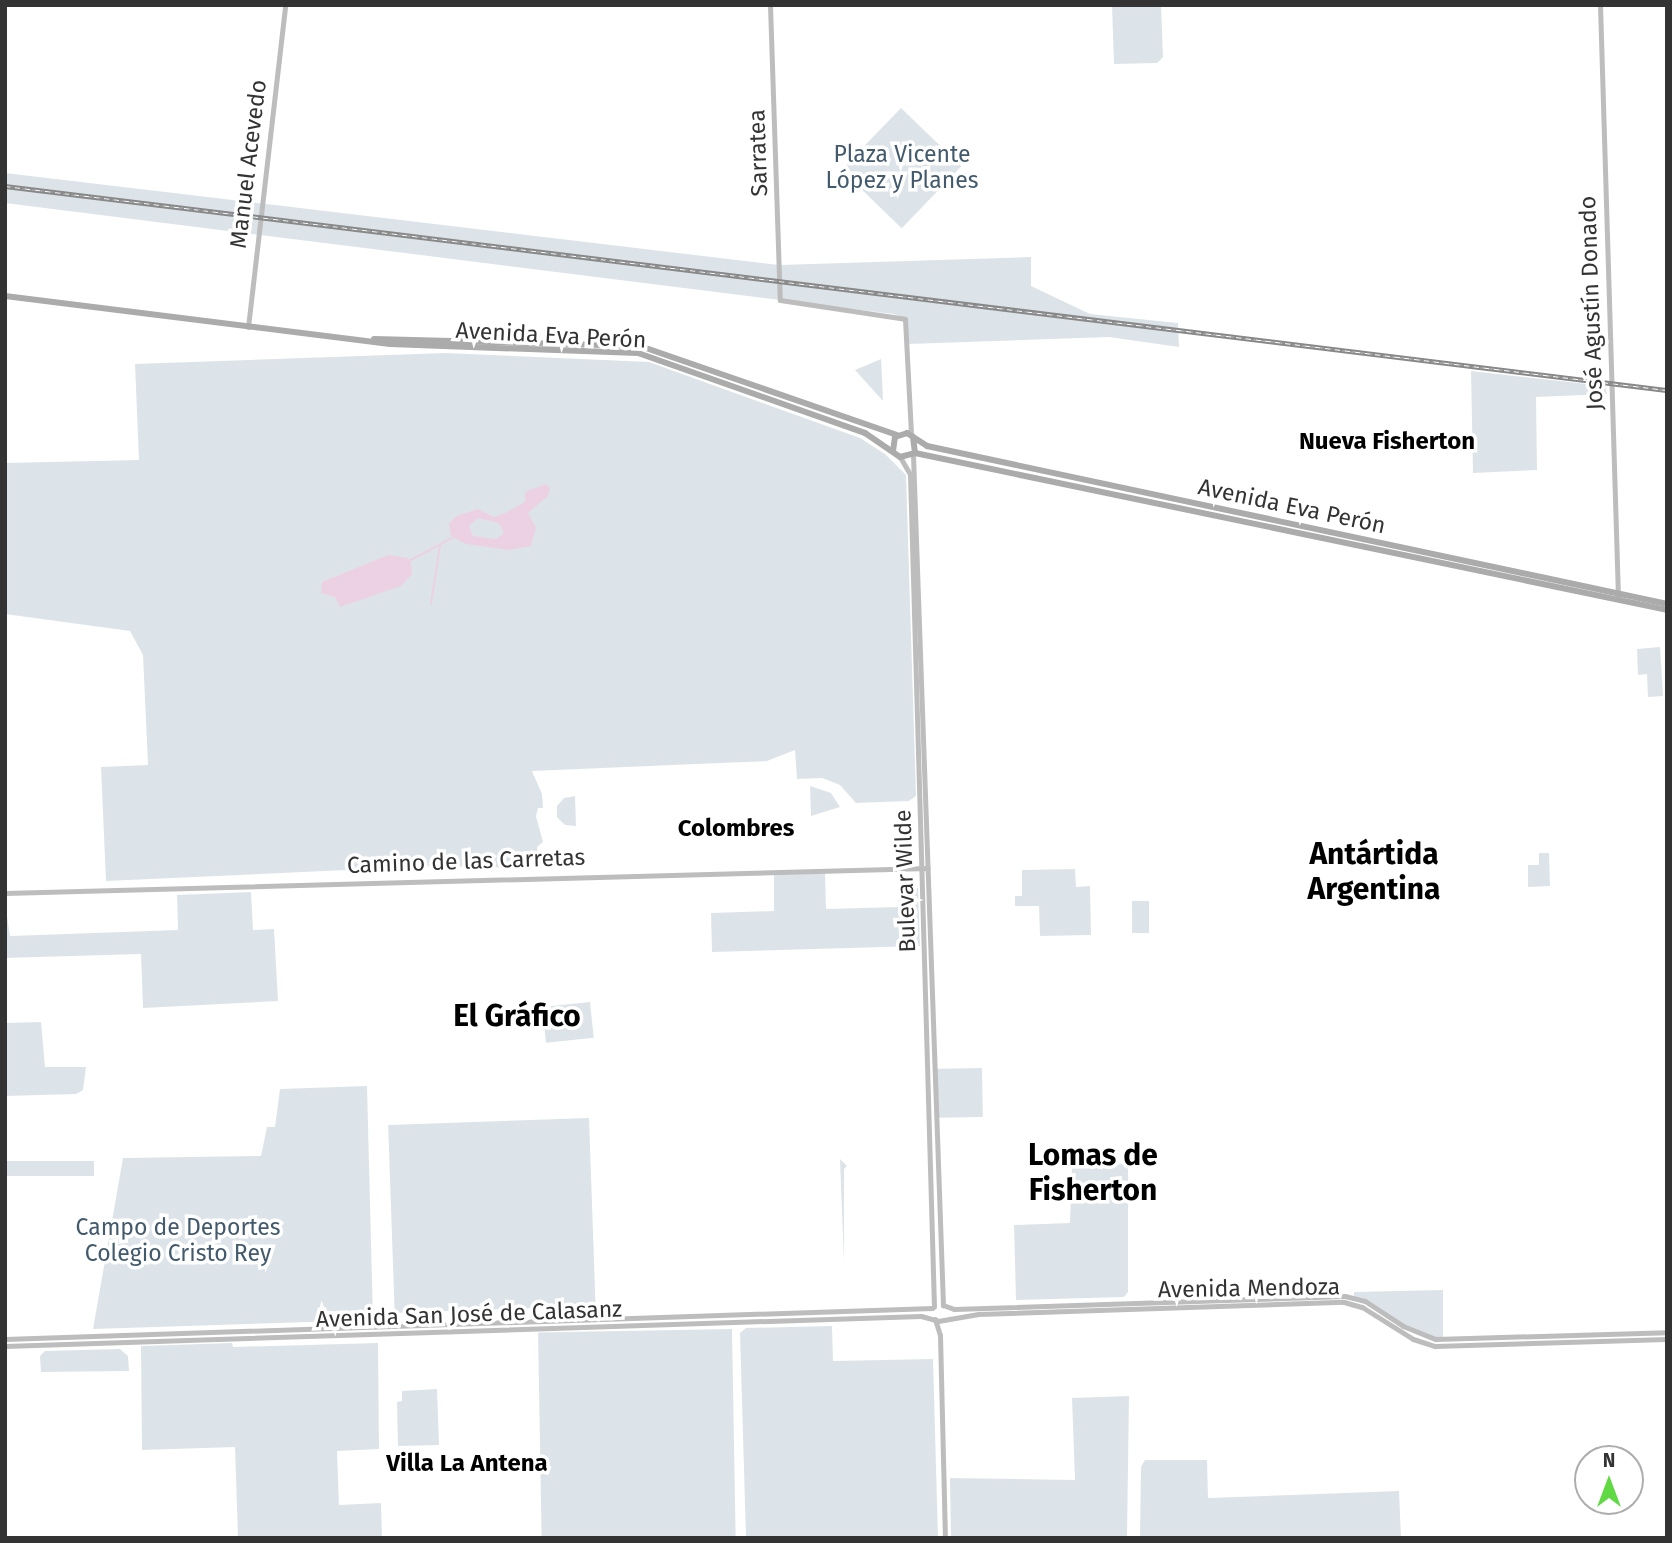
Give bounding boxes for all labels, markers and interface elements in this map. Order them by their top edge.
street label: Manuel Acevedo [224,78,272,250]
street label: Sarratea [743,109,773,197]
park label: Plaza Vicente López y Planes [826,140,978,194]
street label: José Agustín Donado [1573,195,1609,411]
street label: Avenida Eva Perón [455,316,647,354]
district label: Nueva Fisherton [1299,428,1475,456]
street label: Avenida Eva Perón [1196,473,1388,539]
street label: Bulevar Wilde [889,809,921,953]
district label: Colombres [678,815,794,843]
district label: Antártida Argentina [1308,836,1440,906]
street label: Camino de las Carretas [346,843,586,879]
district label: El Gráfico [453,998,581,1034]
district label: Lomas de Fisherton [1028,1137,1158,1208]
park label: Campo de Deportes Colegio Cristo Rey [76,1213,280,1267]
street label: Avenida Mendoza [1158,1273,1340,1303]
street label: Avenida San José de Calasanz [315,1295,623,1333]
north arrow [1574,1445,1644,1515]
text: N [1603,1449,1615,1472]
district label: Villa La Antena [386,1450,548,1478]

